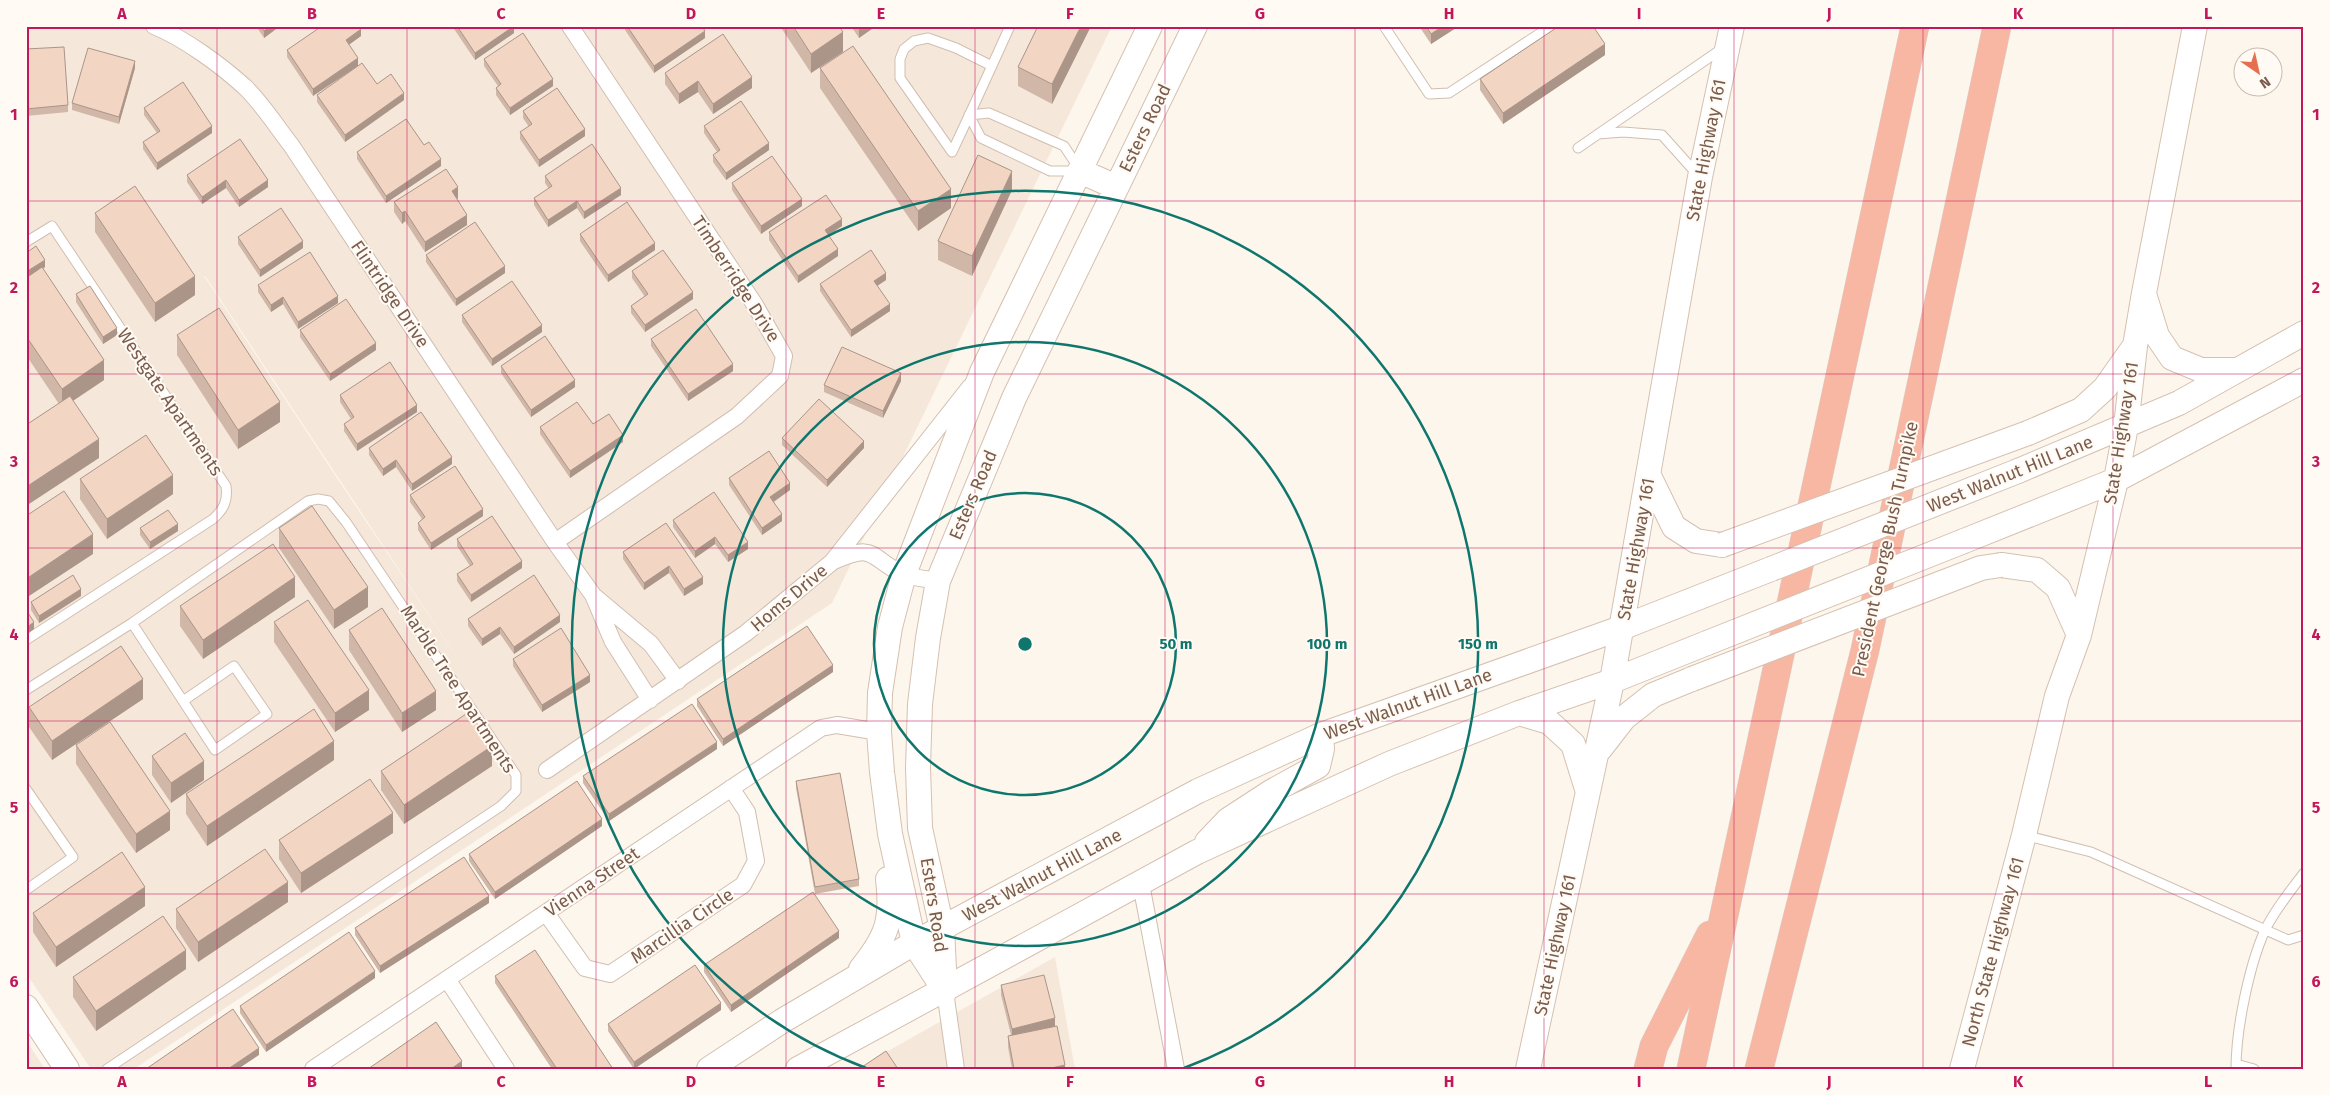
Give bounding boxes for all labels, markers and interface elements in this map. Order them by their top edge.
text: A [116,4,127,23]
text: B [307,4,317,23]
text: C [496,4,506,23]
text: D [686,4,696,23]
text: E [877,4,885,23]
text: F [1066,4,1074,23]
text: G [1255,4,1265,23]
text: H [1444,4,1454,23]
text: I [1637,4,1641,23]
text: J [1825,4,1832,23]
text: K [2013,4,2024,23]
text: L [2204,4,2212,23]
north arrow [2232,48,2282,98]
text: N [2256,73,2274,92]
street label: State Highway 161 [1681,77,1731,223]
street label: Esters Road [1114,80,1176,176]
text: 1 [10,105,18,124]
text: 1 [2312,105,2320,124]
street label: Timberridge Drive [687,212,785,346]
street label: Flintridge Drive [346,236,434,352]
text: 2 [10,278,18,297]
text: 2 [2312,278,2320,297]
street label: Westgate Apartments [112,324,228,480]
street label: State Highway 161 [2099,360,2143,506]
street label: President George Bush Turnpike [1847,419,1923,679]
street label: West Walnut Hill Lane [1924,431,2096,517]
street label: Esters Road [944,447,1002,543]
text: 3 [9,452,18,471]
text: 3 [2311,452,2320,471]
street label: State Highway 161 [1613,476,1659,622]
street label: Homs Drive [746,559,832,637]
street label: Marble Tree Apartments [396,601,520,777]
text: 4 [9,625,19,644]
text: 4 [2311,625,2321,644]
centre of rings [1016,635,1034,653]
text: 50 m [1159,635,1193,653]
text: 100 m [1307,635,1347,653]
text: 150 m [1458,635,1498,653]
street label: West Walnut Hill Lane [1321,663,1495,745]
text: 5 [10,798,19,817]
text: 5 [2312,798,2321,817]
street label: West Walnut Hill Lane [959,824,1125,926]
street label: Vienna Street [541,842,644,922]
street label: North State Highway 161 [1957,855,2029,1049]
street label: Esters Road [916,856,952,954]
street label: State Highway 161 [1529,872,1581,1018]
street label: Marcillia Circle [626,884,738,968]
text: 6 [9,972,19,991]
text: 6 [2311,972,2321,991]
text: A [116,1072,127,1091]
text: B [307,1072,317,1091]
text: C [496,1072,506,1091]
text: D [686,1072,696,1091]
text: E [877,1072,885,1091]
text: F [1066,1072,1074,1091]
text: G [1255,1072,1265,1091]
text: H [1444,1072,1454,1091]
text: I [1637,1072,1641,1091]
text: J [1825,1072,1832,1091]
text: K [2013,1072,2024,1091]
text: L [2204,1072,2212,1091]

